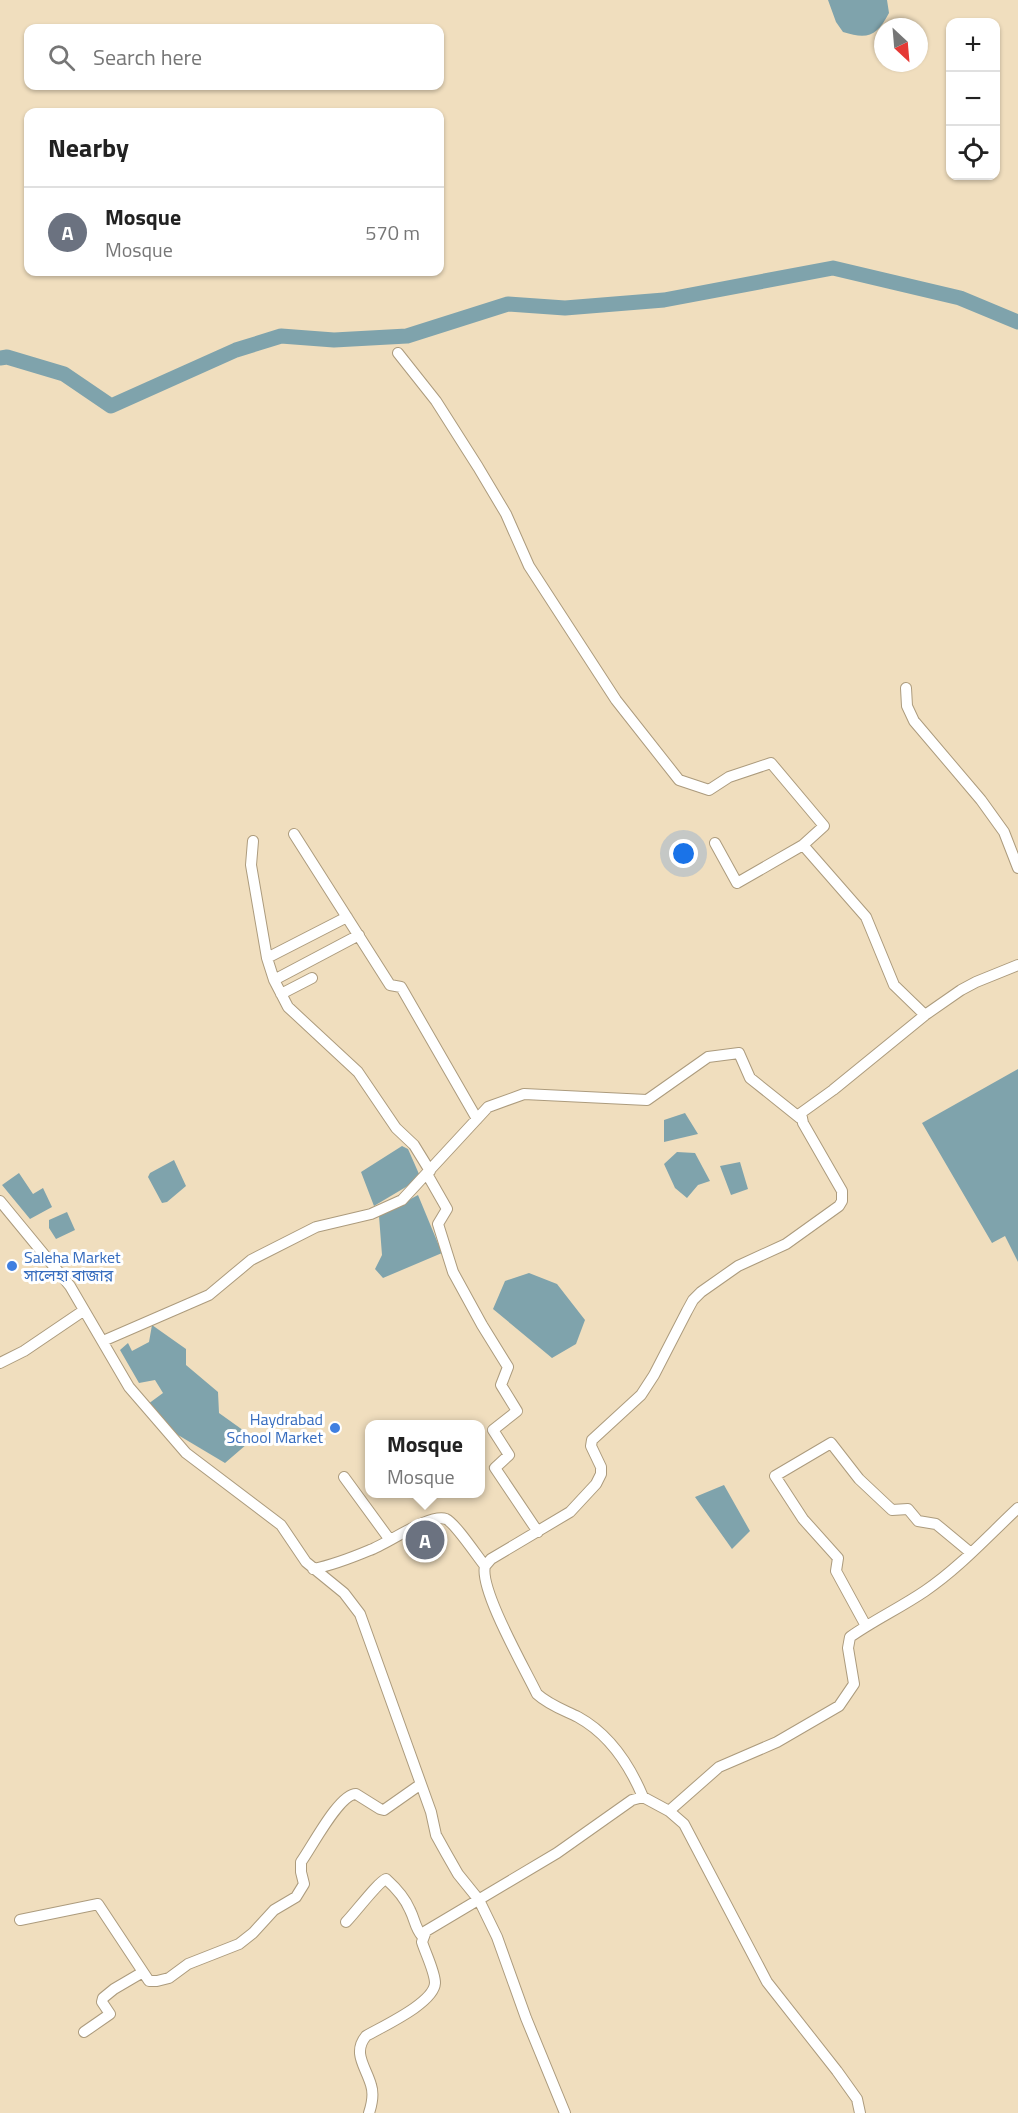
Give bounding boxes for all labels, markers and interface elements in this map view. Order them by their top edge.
north arrow [874,18,928,72]
map controls [946,18,1000,180]
button: + [946,18,1000,72]
search box [24,24,444,90]
text: Search here [93,40,202,74]
icon: search [45,41,78,74]
button: − [946,72,1000,126]
button: locate [946,126,1000,180]
text: Nearby [48,128,129,167]
text: Mosque [105,200,181,234]
text: A [61,217,74,248]
text: 570 m [365,217,420,248]
text: Mosque [105,234,173,265]
your location [669,839,698,868]
place label: Saleha Market সালেহা বাজার [23,1245,121,1287]
marker: Saleha Market সালেহা বাজার [5,1259,19,1273]
place label: Haydrabad School Market [227,1407,323,1449]
popup [365,1420,485,1498]
marker: Haydrabad School Market [328,1421,342,1435]
text: Mosque [387,1427,463,1461]
text: Mosque [387,1461,455,1492]
pin: A [406,1518,444,1562]

